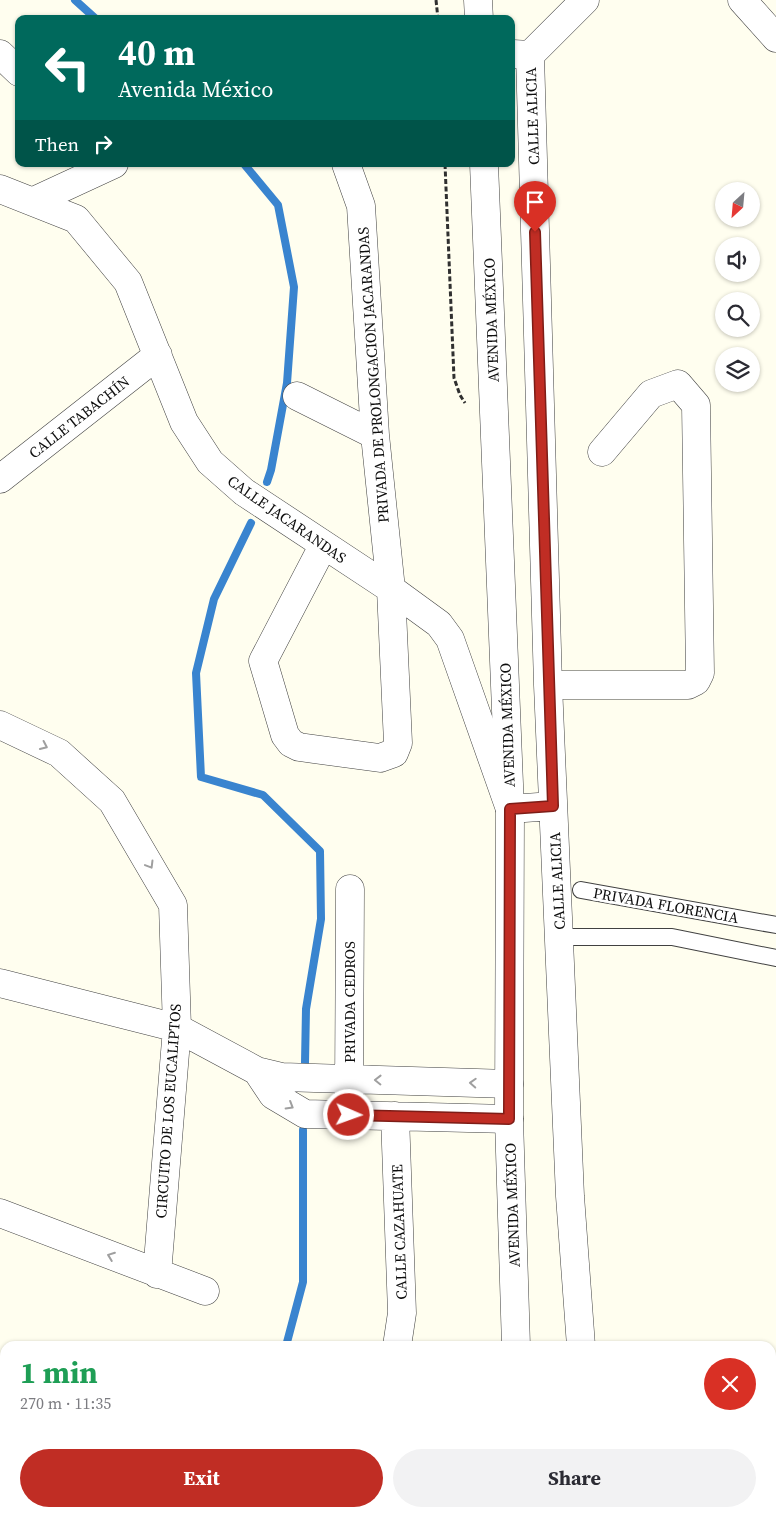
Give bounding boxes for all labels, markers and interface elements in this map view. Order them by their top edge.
text: 40 m [118,29,195,77]
icon: left [35,35,100,100]
street label: CALLE ALICIA [520,67,544,165]
text: Avenida México [118,74,273,104]
icon: right [89,130,117,158]
text: Then [35,131,79,157]
pin [514,181,556,232]
north arrow [715,182,760,228]
map controls [715,182,760,392]
icon: arrive [521,188,549,216]
street label: PRIVADA DE PROLONGACION JACARANDAS [352,226,394,524]
button: sound [715,237,760,282]
street label: AVENIDA MÉXICO [478,257,504,383]
button: search [715,292,760,337]
button: layers [715,347,760,392]
street label: CALLE TABACHÍN [24,371,134,463]
street label: CALLE JACARANDAS [223,470,351,568]
street label: AVENIDA MÉXICO [494,662,520,788]
one-way arrow [39,739,48,750]
street label: CALLE ALICIA [544,832,570,930]
one-way arrow [144,859,154,868]
street label: PRIVADA FLORENCIA [592,882,740,928]
street label: PRIVADA CEDROS [339,941,360,1063]
street label: CIRCUITO DE LOS EUCALIPTOS [150,1003,186,1219]
one-way arrow [373,1075,381,1085]
one-way arrow [469,1077,477,1088]
position arrow [322,1088,374,1140]
one-way arrow [285,1099,294,1109]
street label: AVENIDA MÉXICO [499,1142,525,1268]
street label: CALLE CAZAHUATE [386,1164,412,1300]
one-way arrow [107,1252,116,1263]
text: 1 min [20,1352,98,1393]
button: close [704,1358,756,1410]
text: 270 m · 11:35 [20,1392,111,1414]
button: Exit [20,1449,383,1507]
button: Share [393,1449,756,1507]

